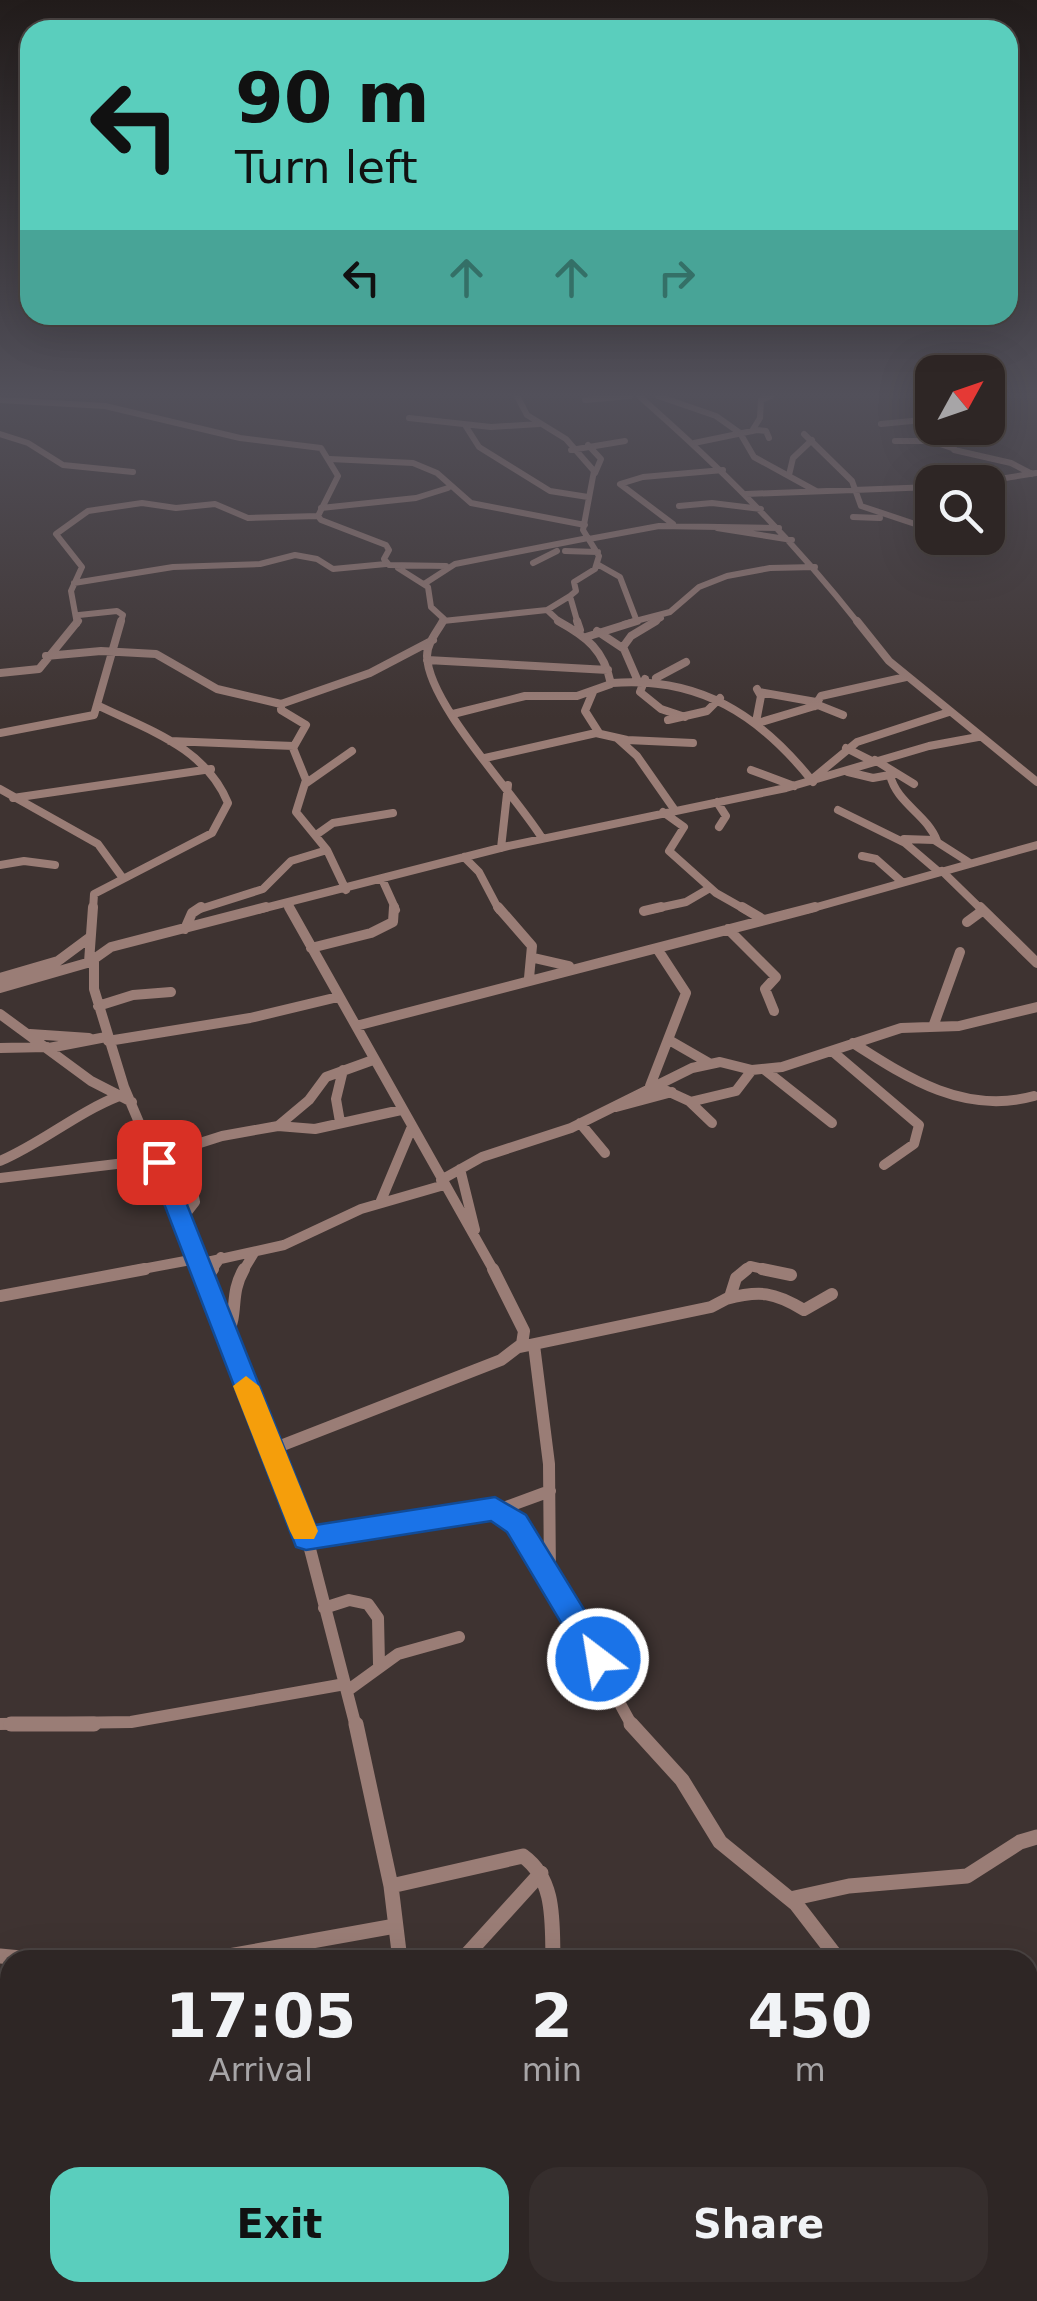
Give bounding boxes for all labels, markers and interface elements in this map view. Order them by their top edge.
text: 90 m [235,57,430,139]
icon: left [70,60,200,190]
text: Turn left [235,141,418,194]
icon: left [334,250,389,305]
icon: ahead [439,250,494,305]
icon: ahead [544,250,599,305]
icon: right [649,250,704,305]
north arrow [915,355,1005,445]
map controls [915,355,1005,555]
button: search [915,465,1005,555]
pin [117,1120,202,1205]
icon: arrive [132,1135,187,1190]
position arrow [546,1607,650,1711]
text: 17:05 [165,1981,356,2051]
text: 2 [531,1981,573,2051]
text: 450 [747,1981,873,2051]
text: Arrival [209,2051,313,2089]
text: min [522,2051,582,2089]
text: m [794,2051,826,2089]
button: Exit [50,2167,509,2282]
button: Share [529,2167,988,2282]

